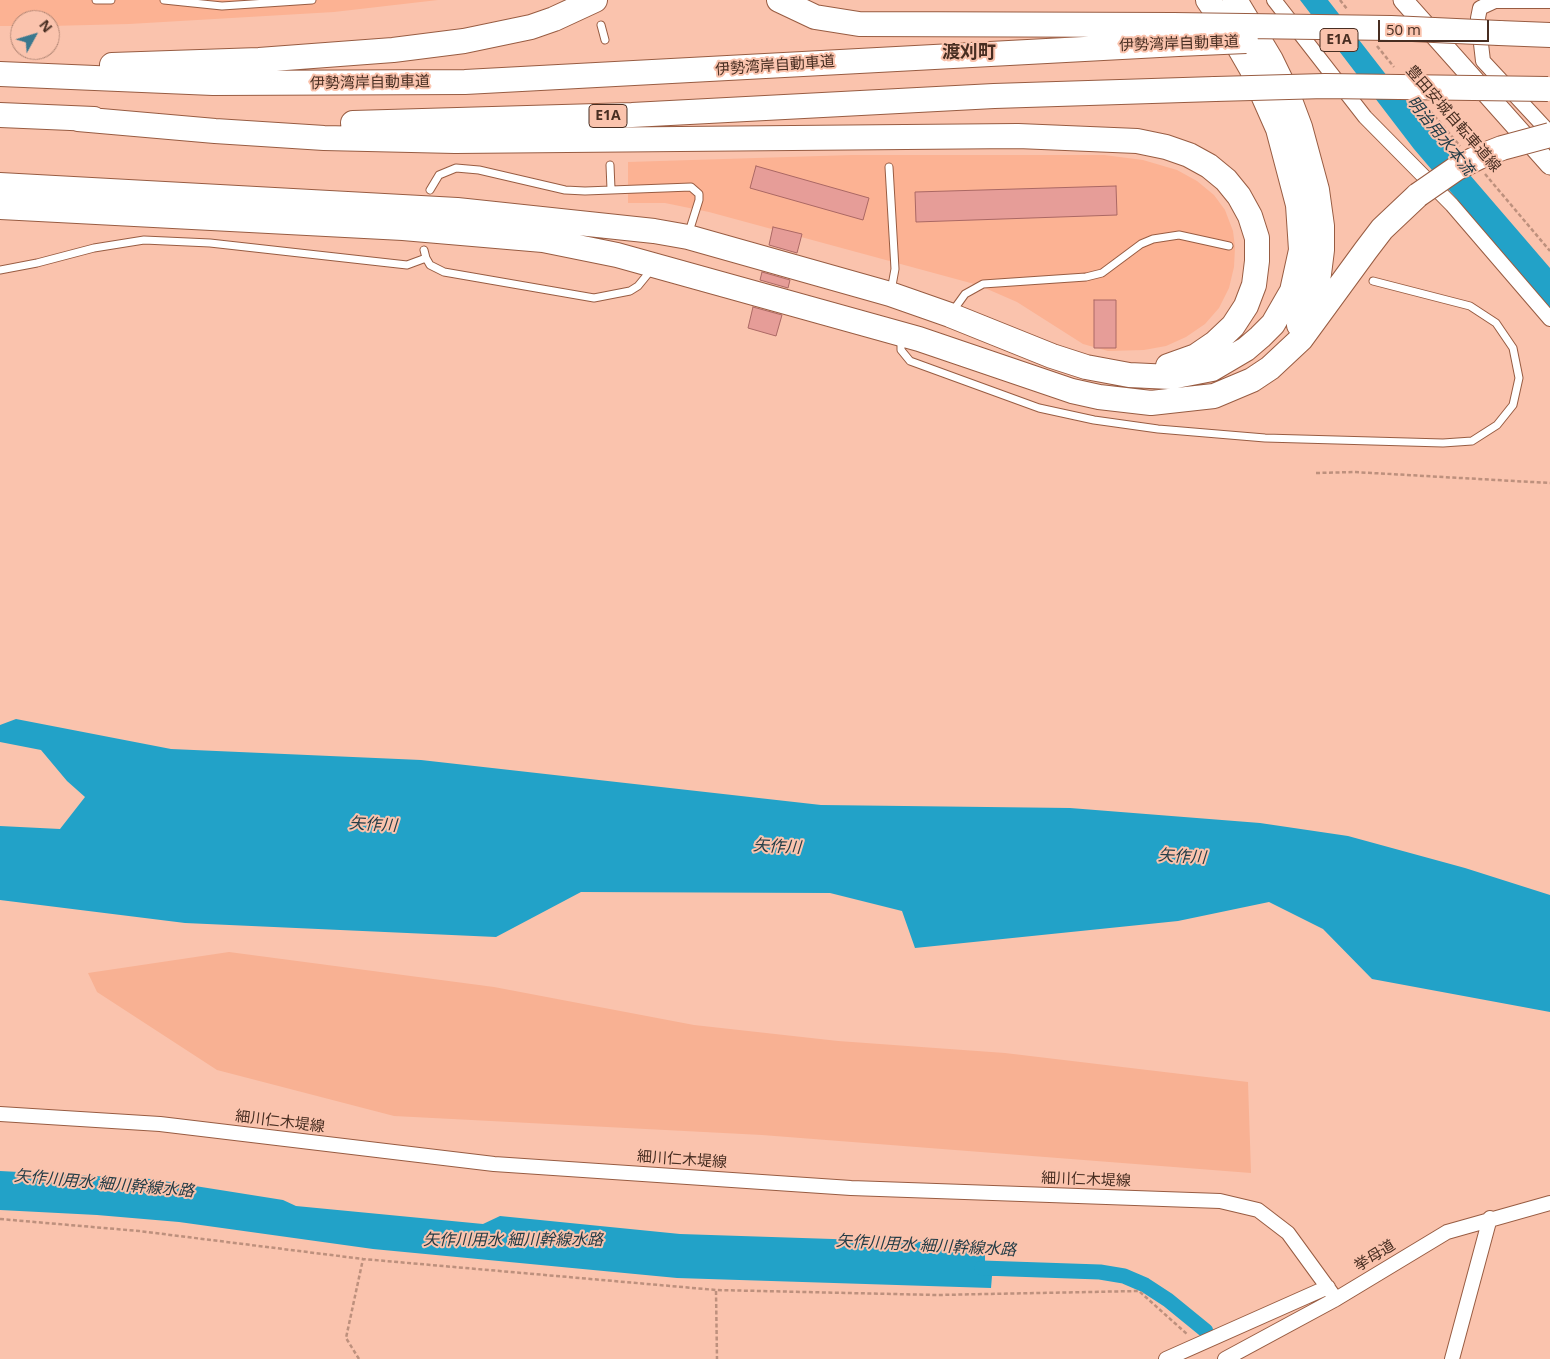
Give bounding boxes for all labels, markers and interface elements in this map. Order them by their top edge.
north arrow [10,10,60,60]
scale bar [1380,10,1491,42]
text: N [35,15,57,36]
text: 50 m [1386,19,1421,39]
road number: E1A [1320,28,1358,52]
street label: 伊勢湾岸自動車道 [1119,33,1239,55]
district label: 渡刈町 [942,42,996,64]
street label: 伊勢湾岸自動車道 [715,53,835,79]
street label: 豊田安城自転車道線 [1402,62,1504,176]
street label: 伊勢湾岸自動車道 [310,73,430,93]
water label: 明治用水本流 [1402,93,1478,179]
road number: E1A [589,104,627,128]
water label: 矢作川 [349,814,397,836]
water label: 矢作川 [753,836,801,858]
water label: 矢作川 [1158,846,1206,868]
street label: 細川仁木堤線 [234,1108,326,1136]
street label: 細川仁木堤線 [636,1148,728,1172]
water label: 矢作川用水 細川幹線水路 [13,1167,195,1201]
street label: 細川仁木堤線 [1041,1169,1131,1191]
water label: 矢作川用水 細川幹線水路 [423,1230,603,1250]
water label: 矢作川用水 細川幹線水路 [836,1232,1016,1260]
street label: 挙母道 [1351,1236,1399,1276]

